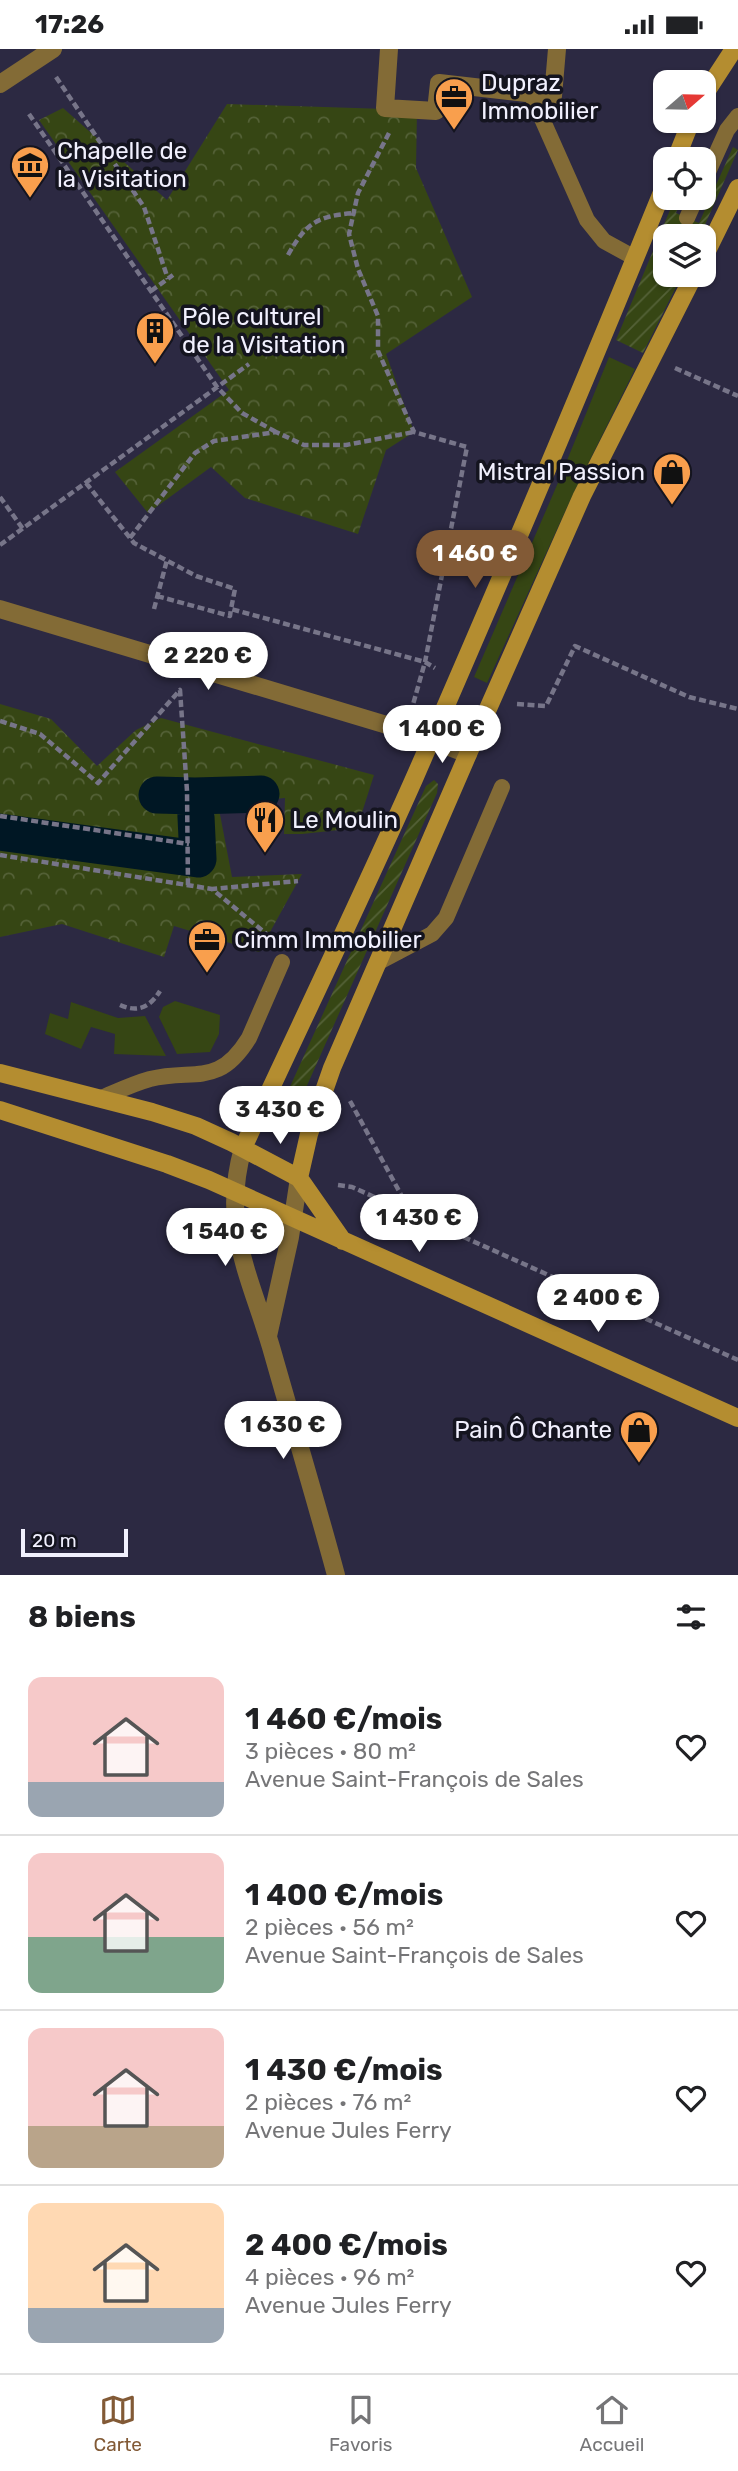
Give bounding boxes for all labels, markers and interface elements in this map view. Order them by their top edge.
text: 17:26 [35,9,104,40]
place label: Dupraz Immobilier [481,69,598,125]
north arrow [653,70,716,133]
map controls [653,70,716,287]
office icon: Dupraz Immobilier [433,76,475,131]
place label: Chapelle de la Visitation [57,137,187,193]
museum icon: Chapelle de la Visitation [9,144,51,199]
button: locate [653,147,716,210]
button: layers [653,224,716,287]
place label: Pôle culturel de la Visitation [182,303,345,359]
building icon: Pôle culturel de la Visitation [134,310,176,365]
shop icon: Mistral Passion [651,451,693,506]
place label: Mistral Passion [478,458,645,486]
pin: 1 460 € [410,531,540,590]
text: 1 460 € [432,539,518,567]
pin: 2 220 € [143,633,273,692]
text: 2 220 € [164,641,252,669]
pin: 1 400 € [377,705,507,765]
text: 1 400 € [399,714,485,742]
restaurant icon: Le Moulin [244,799,286,854]
place label: Le Moulin [292,806,398,834]
office icon: Cimm Immobilier [186,919,228,974]
place label: Cimm Immobilier [234,926,422,954]
pin: 3 430 € [215,1087,345,1146]
text: 3 430 € [235,1095,325,1123]
pin: 1 430 € [354,1195,484,1254]
text: 1 430 € [376,1203,462,1231]
pin: 1 540 € [160,1209,290,1268]
text: 1 540 € [182,1217,268,1245]
pin: 2 400 € [533,1275,663,1334]
text: 2 400 € [553,1283,643,1311]
pin: 1 630 € [218,1401,348,1461]
shop icon: Pain Ô Chante [618,1409,660,1464]
text: 1 630 € [240,1410,326,1438]
place label: Pain Ô Chante [454,1416,612,1444]
scale bar [21,1526,128,1558]
text: 20 m [32,1529,77,1552]
icon: filters [672,1598,710,1636]
text: 8 biens [28,1599,136,1635]
text: 1 460 €/mois [245,1701,442,1737]
icon: home [84,1705,168,1789]
icon: heart [672,1728,710,1766]
text: 3 pièces · 80 m² [245,1737,416,1765]
text: Avenue Saint-François de Sales [245,1765,584,1793]
text: 1 400 €/mois [245,1877,443,1913]
icon: home [84,1881,168,1965]
icon: heart [672,1904,710,1942]
text: 2 pièces · 56 m² [245,1913,414,1941]
text: Avenue Saint-François de Sales [245,1941,584,1969]
text: 1 430 €/mois [245,2052,443,2088]
icon: home [84,2056,168,2140]
icon: heart [672,2079,710,2117]
text: 2 pièces · 76 m² [245,2088,411,2116]
text: Avenue Jules Ferry [245,2116,452,2144]
text: 2 400 €/mois [245,2227,448,2263]
icon: home [84,2231,168,2315]
icon: heart [672,2254,710,2292]
text: 4 pièces · 96 m² [245,2263,414,2291]
text: Avenue Jules Ferry [245,2291,452,2319]
tab: Carte [94,2391,142,2456]
tab: Favoris [329,2391,392,2456]
tab: Accueil [580,2391,644,2456]

